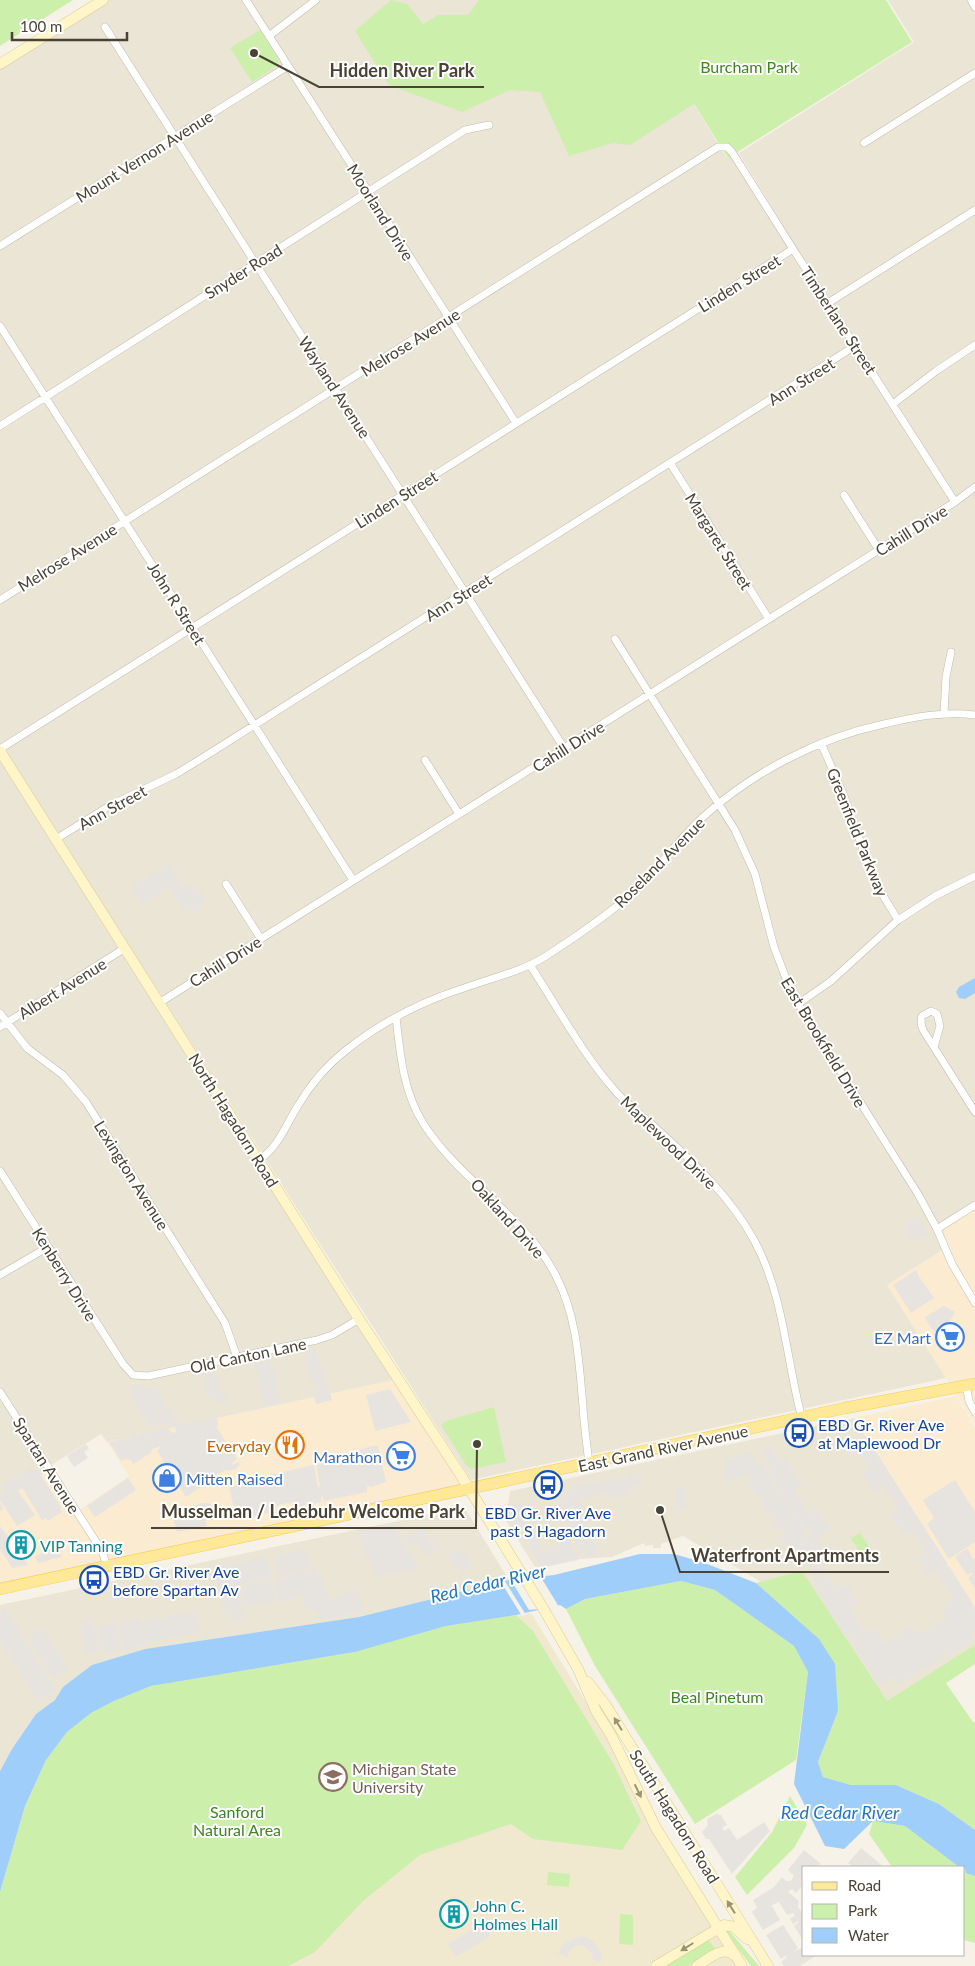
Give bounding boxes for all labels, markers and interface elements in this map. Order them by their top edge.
scale bar [12,10,128,42]
text: 100 m [20,17,62,35]
callout: Hidden River Park [319,54,484,87]
park label: Burcham Park [700,57,799,76]
text: Hidden River Park [330,59,475,81]
street label: Mount Vernon Avenue [72,106,216,206]
street label: Moorland Drive [344,160,418,264]
street label: Snyder Road [201,240,285,302]
street label: Linden Street [694,250,784,316]
street label: Timberlane Street [797,262,881,378]
street label: Melrose Avenue [357,304,463,380]
street label: Wayland Avenue [295,332,375,442]
street label: Ann Street [764,353,838,409]
street label: Linden Street [351,466,441,532]
street label: Margaret Street [682,489,756,593]
street label: Cahill Drive [872,500,950,560]
street label: Melrose Avenue [14,519,120,595]
street label: John R Street [144,558,210,648]
street label: Ann Street [421,569,495,625]
street label: Cahill Drive [529,716,607,776]
street label: Greenfield Parkway [824,765,893,900]
street label: Ann Street [75,780,150,833]
street label: Roseland Avenue [610,813,708,911]
street label: Cahill Drive [186,931,264,991]
street label: Albert Avenue [15,953,109,1023]
street label: East Brookfield Drive [778,974,870,1110]
street label: North Hagadorn Road [185,1050,283,1190]
street label: Maplewood Drive [617,1092,721,1192]
street label: Lexington Avenue [91,1117,173,1233]
street label: Oakland Drive [467,1174,549,1262]
street label: Kenberry Drive [29,1224,101,1324]
supermarket icon: EZ Mart [935,1322,965,1352]
place label: EZ Mart [874,1328,931,1347]
street label: Old Canton Lane [188,1333,308,1377]
street label: Spartan Avenue [10,1413,84,1517]
place label: EBD Gr. River Ave at Maplewood Dr [818,1415,944,1452]
bus stop icon: EBD Gr. River Ave at Maplewood Dr [784,1418,814,1448]
street label: East Grand River Avenue [576,1421,750,1475]
restaurant icon: Everyday [275,1430,305,1460]
place label: Everyday [207,1436,272,1455]
supermarket icon: Marathon [386,1441,416,1471]
place label: Marathon [313,1447,382,1466]
shop icon: Mitten Raised [152,1463,182,1493]
place label: Mitten Raised [186,1469,283,1488]
bus stop icon: EBD Gr. River Ave past S Hagadorn [533,1470,563,1500]
callout: Musselman / Ledebuhr Welcome Park [151,1495,476,1528]
text: Musselman / Ledebuhr Welcome Park [161,1500,465,1522]
place label: EBD Gr. River Ave past S Hagadorn [485,1503,611,1540]
building icon: VIP Tanning [6,1530,36,1560]
place label: VIP Tanning [40,1536,123,1555]
callout: Waterfront Apartments [680,1539,889,1572]
text: Waterfront Apartments [691,1544,879,1566]
water label: Red Cedar River [428,1559,549,1607]
place label: EBD Gr. River Ave before Spartan Av [113,1562,239,1599]
bus stop icon: EBD Gr. River Ave before Spartan Av [79,1565,109,1595]
park label: Beal Pinetum [670,1687,764,1706]
one-way arrow [613,1718,622,1731]
street label: South Hagadorn Road [626,1746,724,1886]
place label: Michigan State University [352,1759,456,1796]
school or university icon: Michigan State University [318,1762,348,1792]
one-way arrow [634,1784,642,1798]
water label: Red Cedar River [781,1801,900,1823]
park label: Sanford Natural Area [193,1802,281,1839]
legend [802,1866,965,1956]
text: Road [848,1876,881,1894]
place label: John C. Holmes Hall [473,1896,558,1933]
building icon: John C. Holmes Hall [439,1899,469,1929]
one-way arrow [727,1900,736,1914]
text: Park [848,1901,878,1919]
text: Water [848,1926,889,1944]
one-way arrow [680,1942,694,1952]

